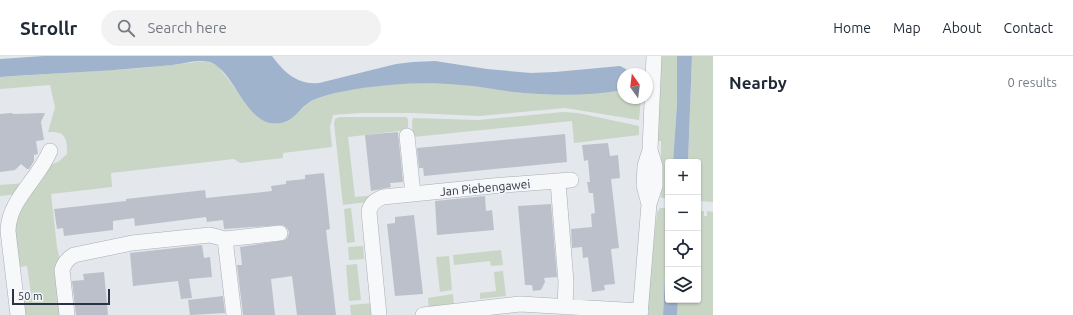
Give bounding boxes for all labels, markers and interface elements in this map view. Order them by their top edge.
search box [101,10,381,46]
text: Strollr [20,17,77,39]
icon: search [115,17,137,39]
text: Search here [147,19,227,36]
text: Home [833,20,871,36]
text: Map [893,20,921,36]
text: About [943,20,982,36]
text: Contact [1004,20,1053,36]
north arrow [617,68,653,104]
text: Nearby [729,73,787,92]
text: 0 results [1007,75,1057,89]
map controls [665,159,701,303]
button: + [665,159,701,195]
street label: Jan Piebengawei [439,177,531,198]
button: − [665,195,701,231]
button: locate [665,231,701,267]
button: layers [665,267,701,303]
scale bar [12,287,110,306]
text: 50 m [18,290,42,302]

